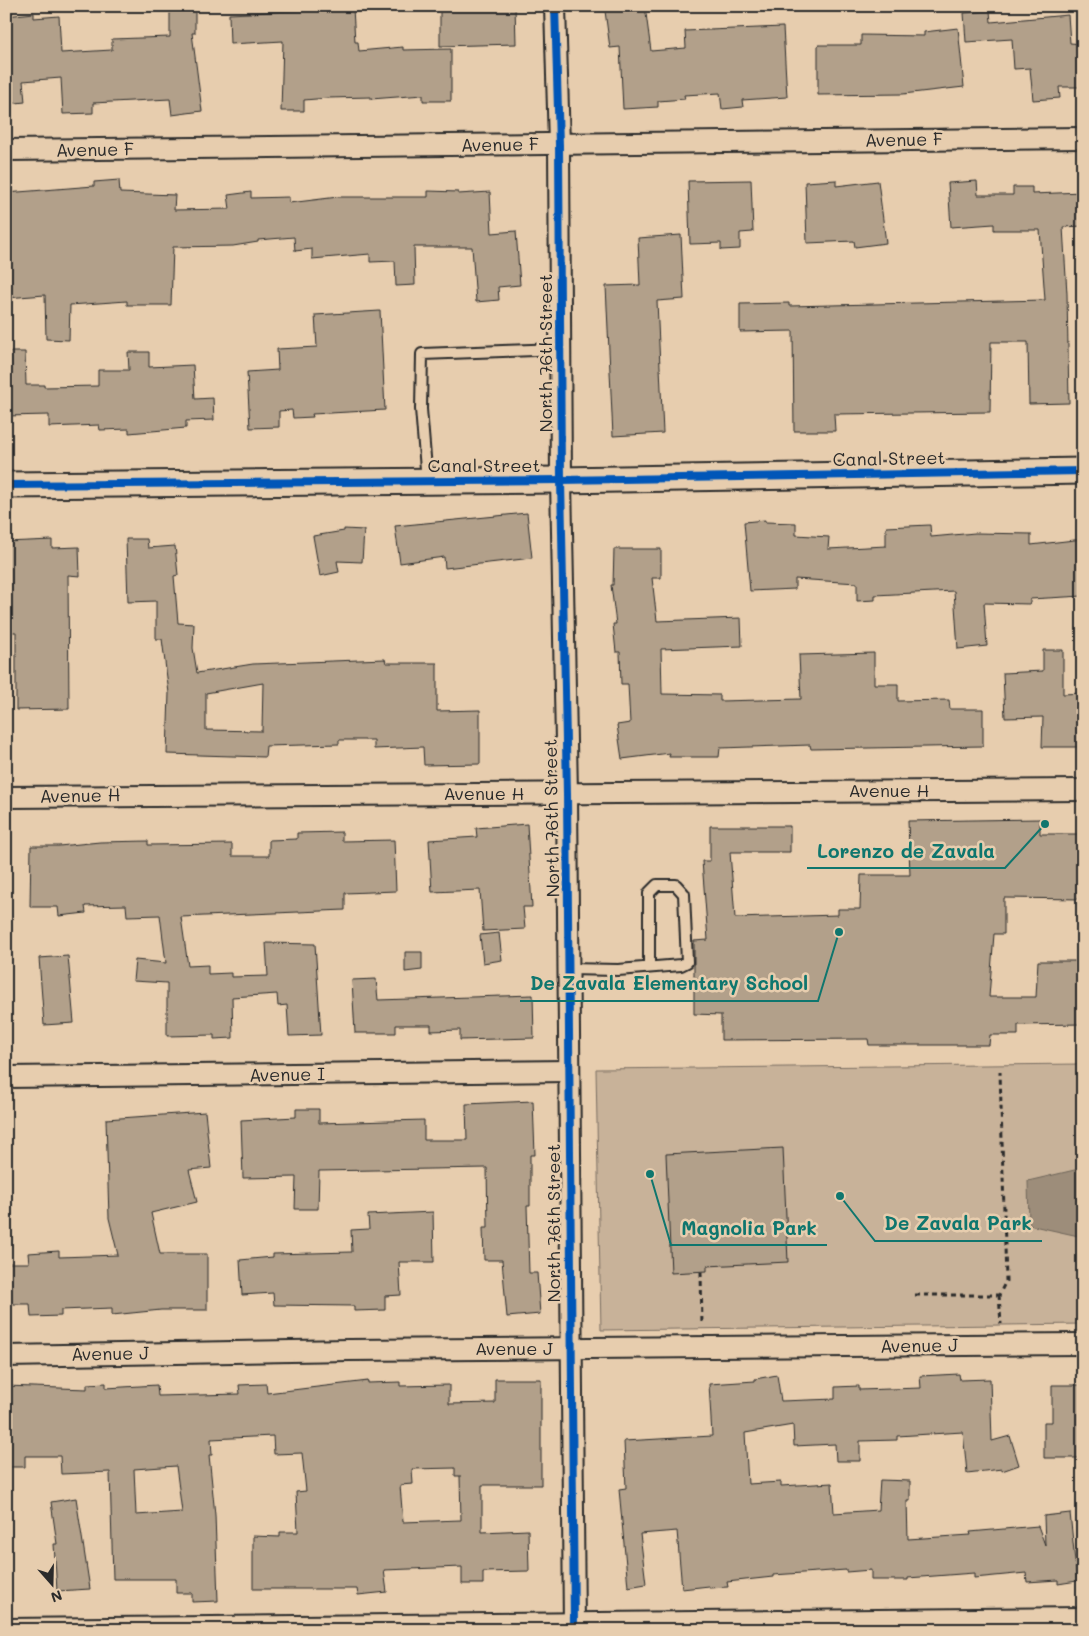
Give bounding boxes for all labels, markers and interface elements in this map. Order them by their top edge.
street label: Avenue F [865,126,943,152]
street label: Avenue F [461,131,539,157]
street label: Avenue F [56,136,134,162]
street label: North 76th Street [533,274,557,432]
street label: Canal Street [832,445,946,471]
street label: Canal Street [428,453,540,477]
street label: North 76th Street [538,738,564,898]
street label: Avenue H [849,778,929,802]
street label: Avenue H [444,781,524,805]
street label: Avenue H [39,782,121,808]
callout: Lorenzo de Zavala [807,834,1005,868]
text: Lorenzo de Zavala [817,838,995,863]
callout: De Zavala Elementary School [520,967,818,1001]
text: De Zavala Elementary School [530,970,808,995]
street label: Avenue I [249,1061,325,1087]
street label: North 76th Street [541,1144,565,1302]
callout: De Zavala Park [875,1207,1042,1241]
text: De Zavala Park [884,1210,1032,1235]
callout: Magnolia Park [671,1211,827,1245]
text: Magnolia Park [681,1215,817,1240]
street label: Avenue J [880,1332,958,1358]
street label: Avenue J [475,1336,553,1360]
street label: Avenue J [71,1340,149,1366]
north arrow [28,1558,78,1608]
text: N [48,1586,65,1607]

